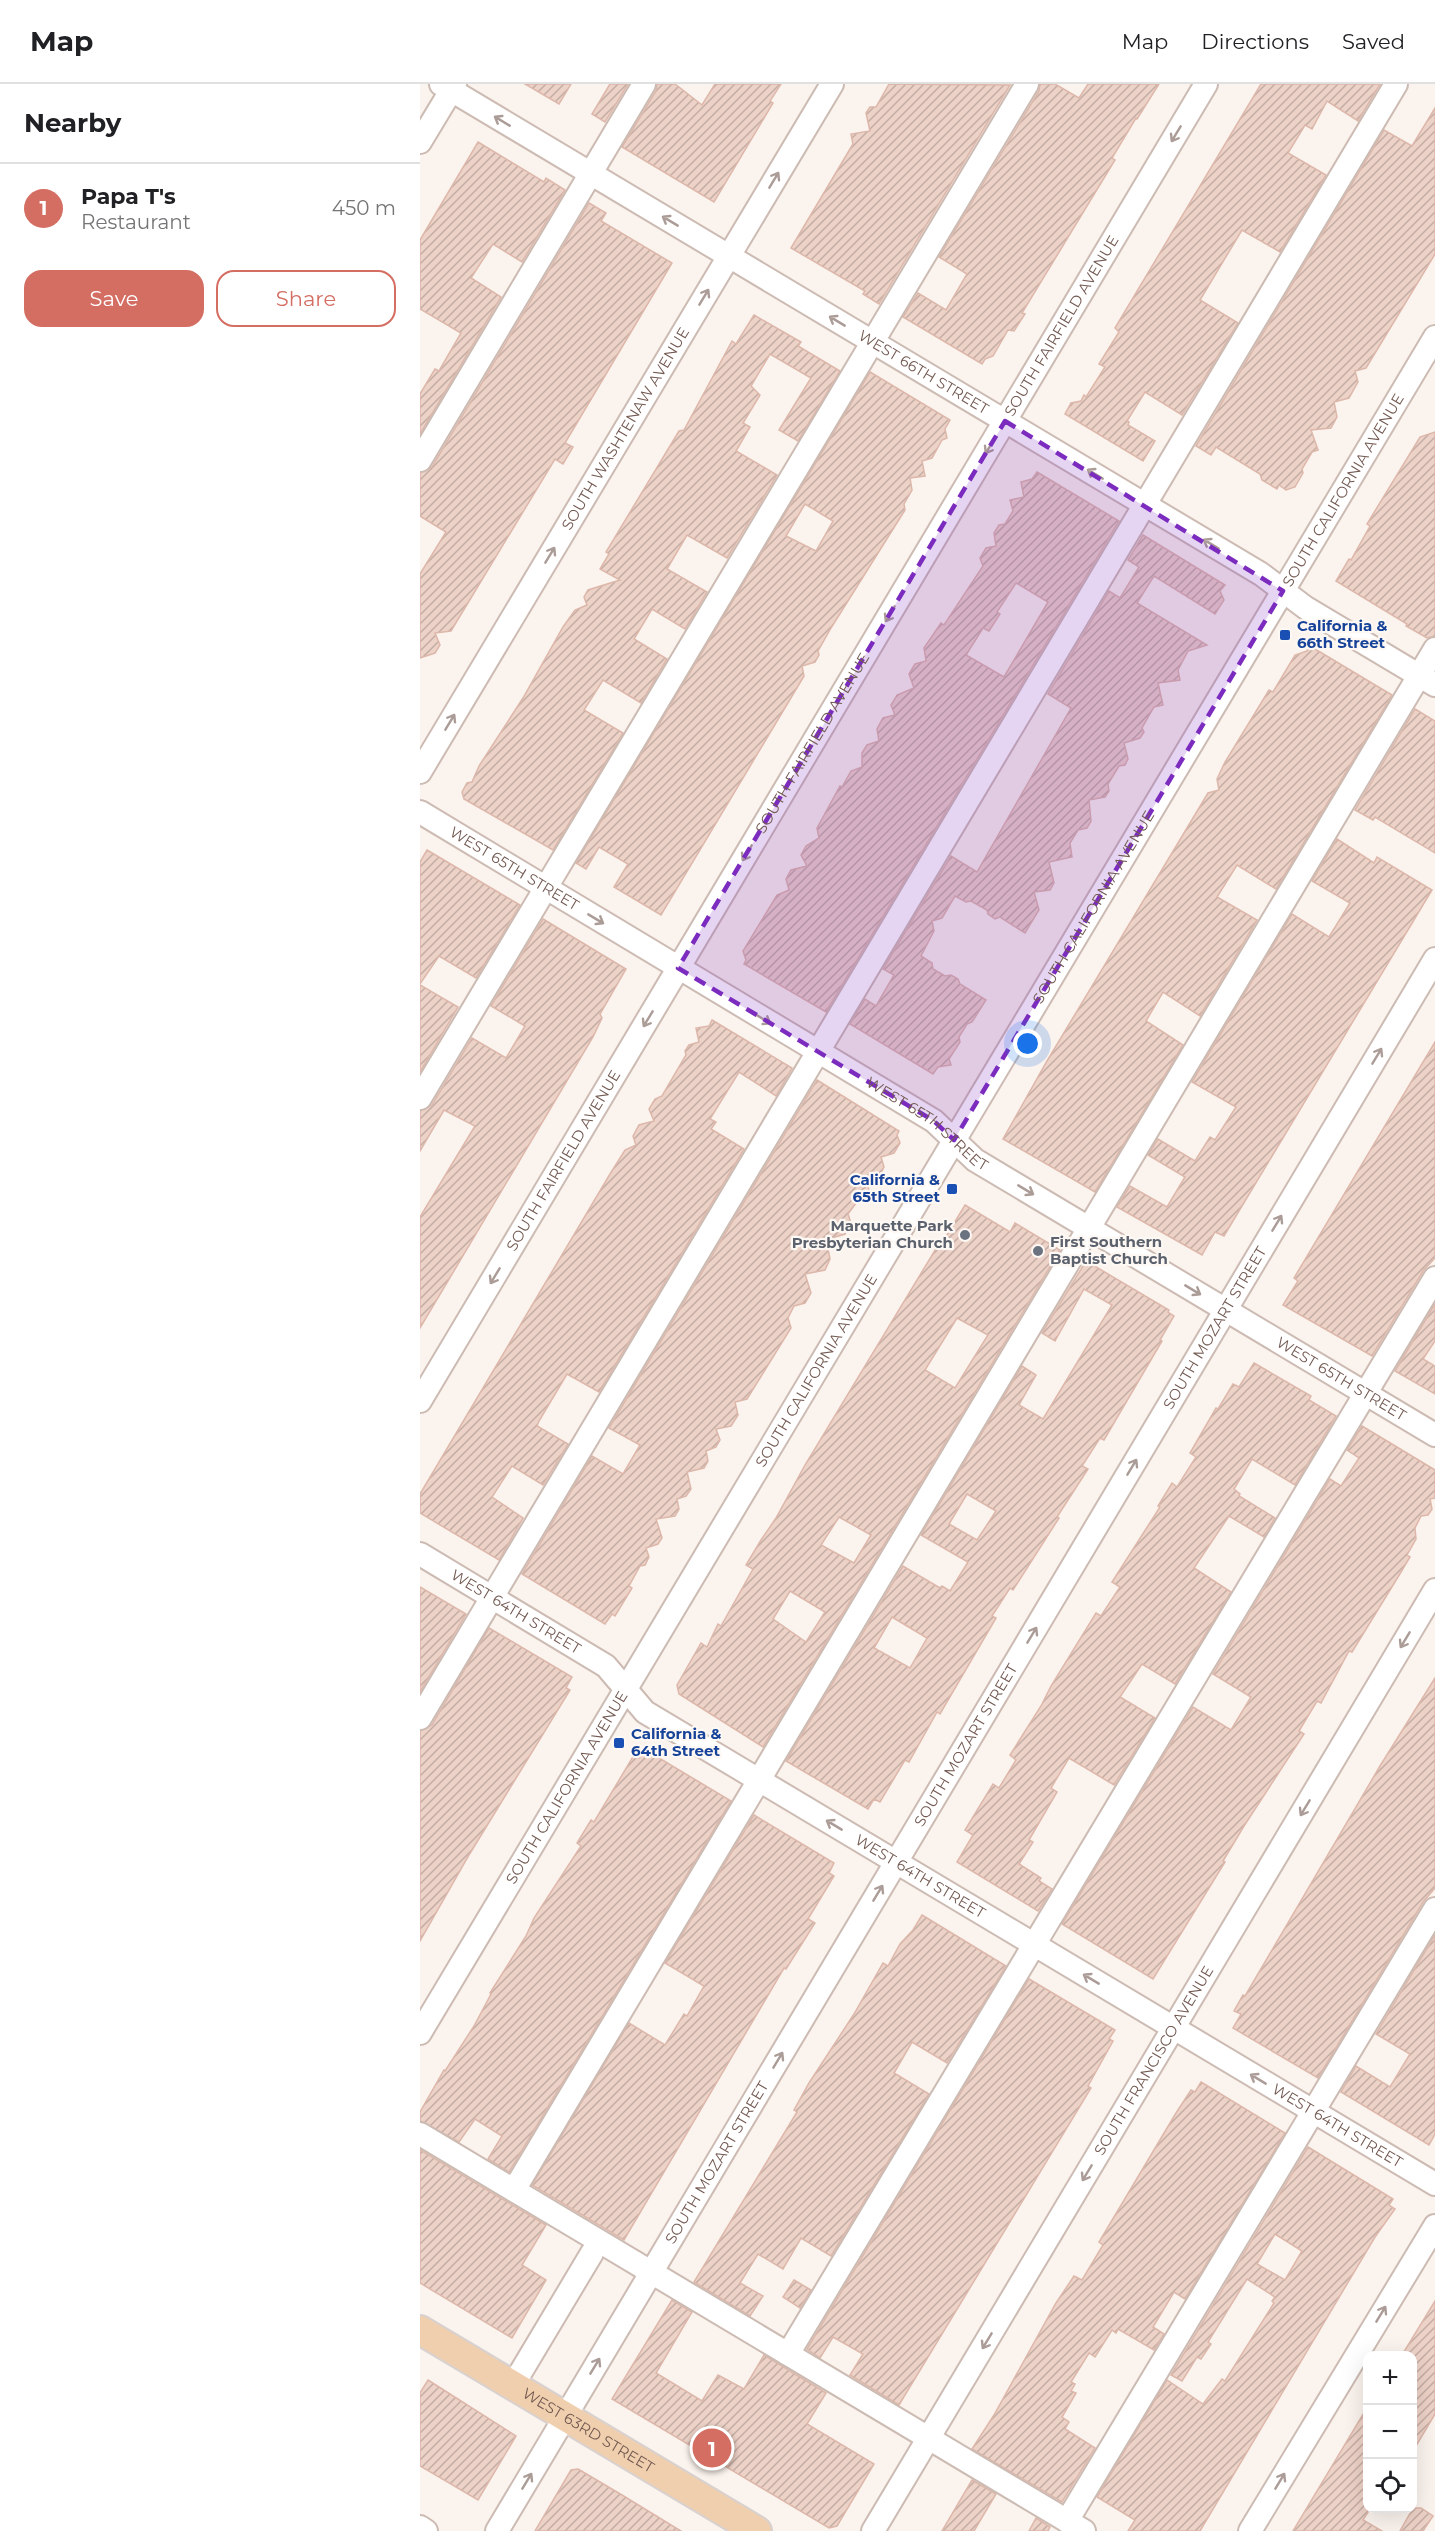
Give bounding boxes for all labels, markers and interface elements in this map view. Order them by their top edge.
text: Map [30,24,93,58]
text: Map [1122,29,1168,54]
text: Directions [1201,29,1309,54]
text: Saved [1342,29,1405,54]
text: Nearby [24,107,121,139]
one-way arrow [494,114,511,126]
one-way arrow [1170,125,1182,142]
one-way arrow [768,172,780,189]
text: Papa T's [81,183,176,210]
text: 1 [40,196,47,220]
text: 450 m [332,196,396,220]
text: Restaurant [81,210,191,234]
one-way arrow [662,214,679,226]
street label: SOUTH FAIRFIELD AVENUE [1000,232,1122,420]
button: Save [24,270,204,327]
button: Share [216,270,396,327]
one-way arrow [698,289,710,306]
one-way arrow [829,314,846,326]
street label: SOUTH WASHTENAW AVENUE [557,324,693,533]
street label: WEST 66TH STREET [855,326,993,418]
street label: SOUTH CALIFORNIA AVENUE [1278,390,1408,590]
one-way arrow [984,437,996,454]
one-way arrow [1087,468,1104,480]
one-way arrow [1203,537,1220,549]
one-way arrow [545,546,556,564]
one-way arrow [884,605,896,622]
place label: California & 66th Street [1297,616,1387,652]
marker: California & 66th Street [1278,628,1292,642]
street label: SOUTH FAIRFIELD AVENUE [751,649,873,837]
one-way arrow [444,714,456,731]
street label: SOUTH CALIFORNIA AVENUE [1028,807,1158,1007]
street label: WEST 65TH STREET [446,822,583,915]
one-way arrow [741,844,753,861]
one-way arrow [587,913,604,925]
one-way arrow [642,1010,654,1027]
one-way arrow [754,1014,771,1026]
your location [1013,1029,1042,1058]
one-way arrow [1372,1048,1384,1065]
street label: SOUTH FAIRFIELD AVENUE [502,1066,624,1254]
street label: WEST 65TH STREET [863,1072,992,1175]
place label: California & 65th Street [850,1170,940,1206]
marker: California & 65th Street [945,1182,959,1196]
one-way arrow [1017,1184,1034,1196]
one-way arrow [1272,1215,1284,1232]
place label: Marquette Park Presbyterian Church [792,1216,953,1252]
marker: Marquette Park Presbyterian Church [958,1228,972,1242]
place label: First Southern Baptist Church [1050,1232,1168,1268]
street label: SOUTH MOZART STREET [1159,1243,1270,1412]
marker: First Southern Baptist Church [1031,1244,1045,1258]
one-way arrow [488,1267,500,1284]
street label: SOUTH CALIFORNIA AVENUE [751,1270,881,1470]
one-way arrow [1184,1284,1201,1296]
street label: WEST 65TH STREET [1273,1332,1410,1425]
one-way arrow [1126,1459,1138,1476]
street label: WEST 64TH STREET [448,1565,585,1658]
one-way arrow [1026,1627,1038,1644]
one-way arrow [1399,1631,1411,1648]
street label: SOUTH MOZART STREET [910,1660,1021,1830]
street label: SOUTH CALIFORNIA AVENUE [501,1687,632,1887]
place label: California & 64th Street [631,1724,721,1760]
marker: California & 64th Street [612,1736,626,1750]
one-way arrow [1299,1798,1310,1816]
one-way arrow [826,1818,843,1830]
street label: WEST 64TH STREET [852,1830,989,1922]
one-way arrow [872,1885,884,1902]
street label: SOUTH FRANCISCO AVENUE [1090,1962,1217,2158]
one-way arrow [1083,1972,1100,1984]
one-way arrow [772,2052,784,2069]
one-way arrow [1250,2072,1267,2084]
street label: SOUTH MOZART STREET [661,2077,772,2247]
street label: WEST 64TH STREET [1269,2079,1407,2172]
one-way arrow [1080,2164,1092,2181]
one-way arrow [1376,2306,1388,2323]
one-way arrow [980,2332,992,2349]
map controls [1363,2351,1417,2513]
button: + [1363,2351,1417,2405]
one-way arrow [590,2358,602,2375]
street label: WEST 63RD STREET [519,2383,658,2477]
button: − [1363,2405,1417,2459]
pin: 1 [692,2426,732,2470]
button: locate [1363,2459,1417,2513]
one-way arrow [521,2473,533,2490]
one-way arrow [1275,2473,1287,2490]

